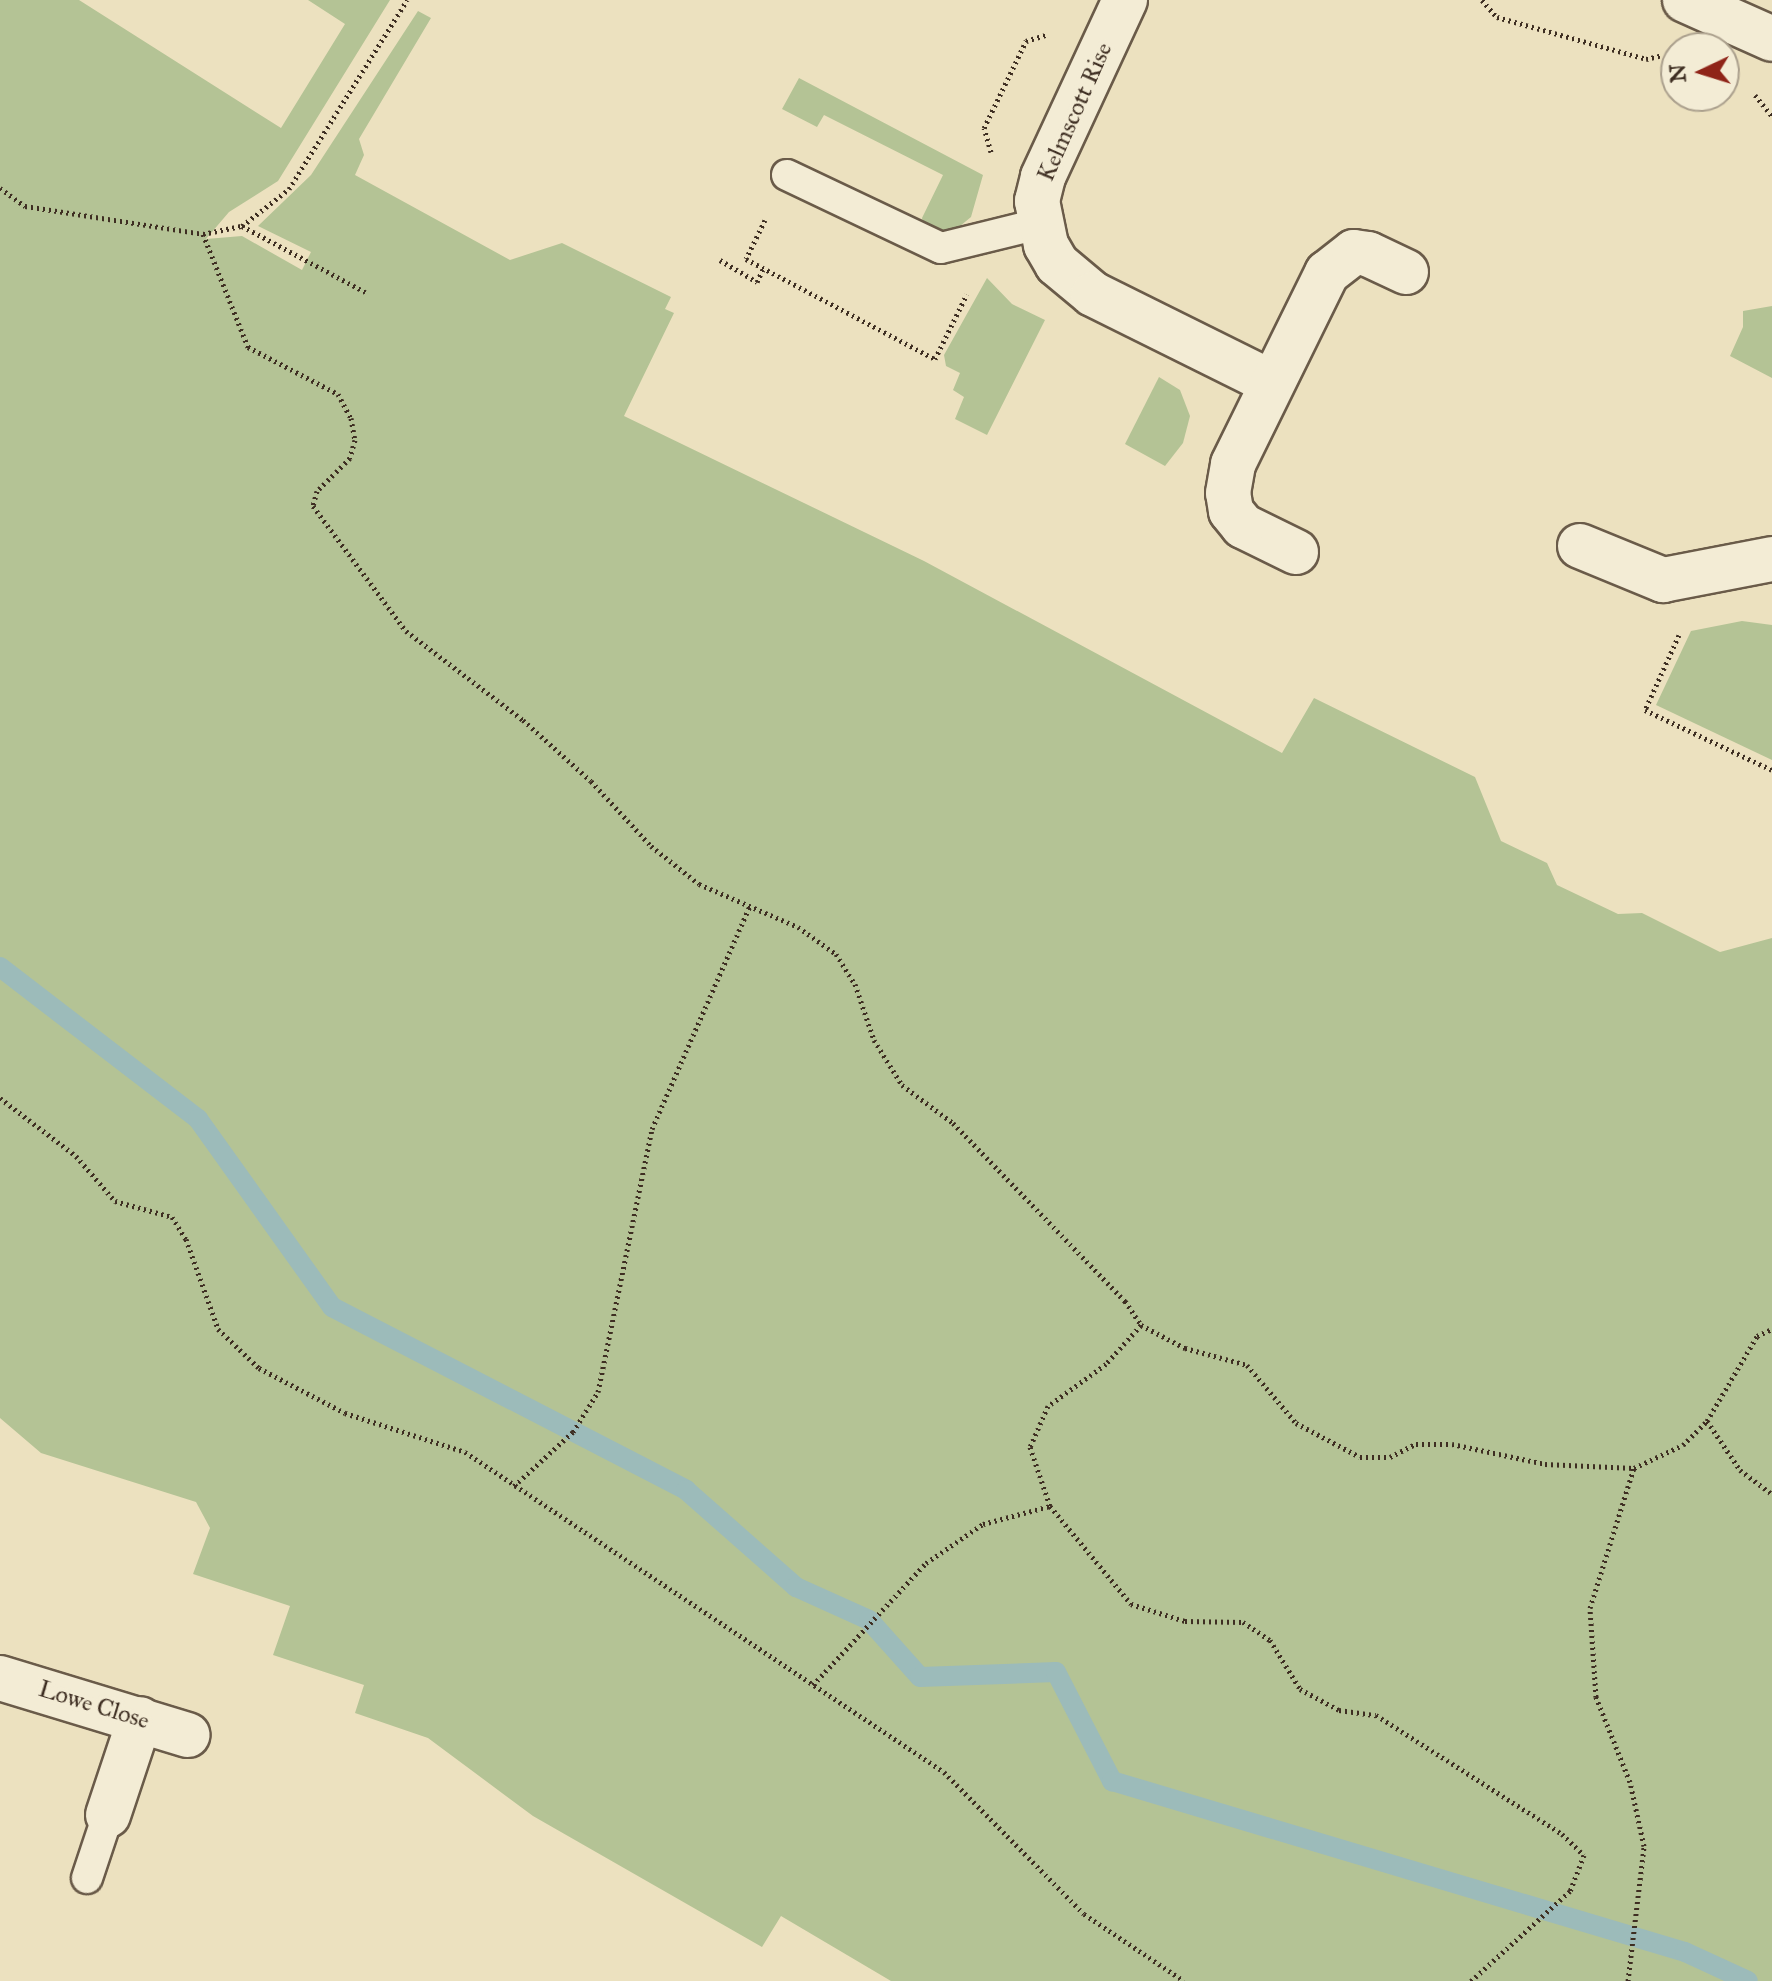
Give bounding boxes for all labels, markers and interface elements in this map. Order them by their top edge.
north arrow [1660,32,1740,112]
street label: Kelmscott Rise [1032,38,1118,186]
text: N [1663,63,1692,84]
street label: Lowe Close [35,1675,153,1735]

